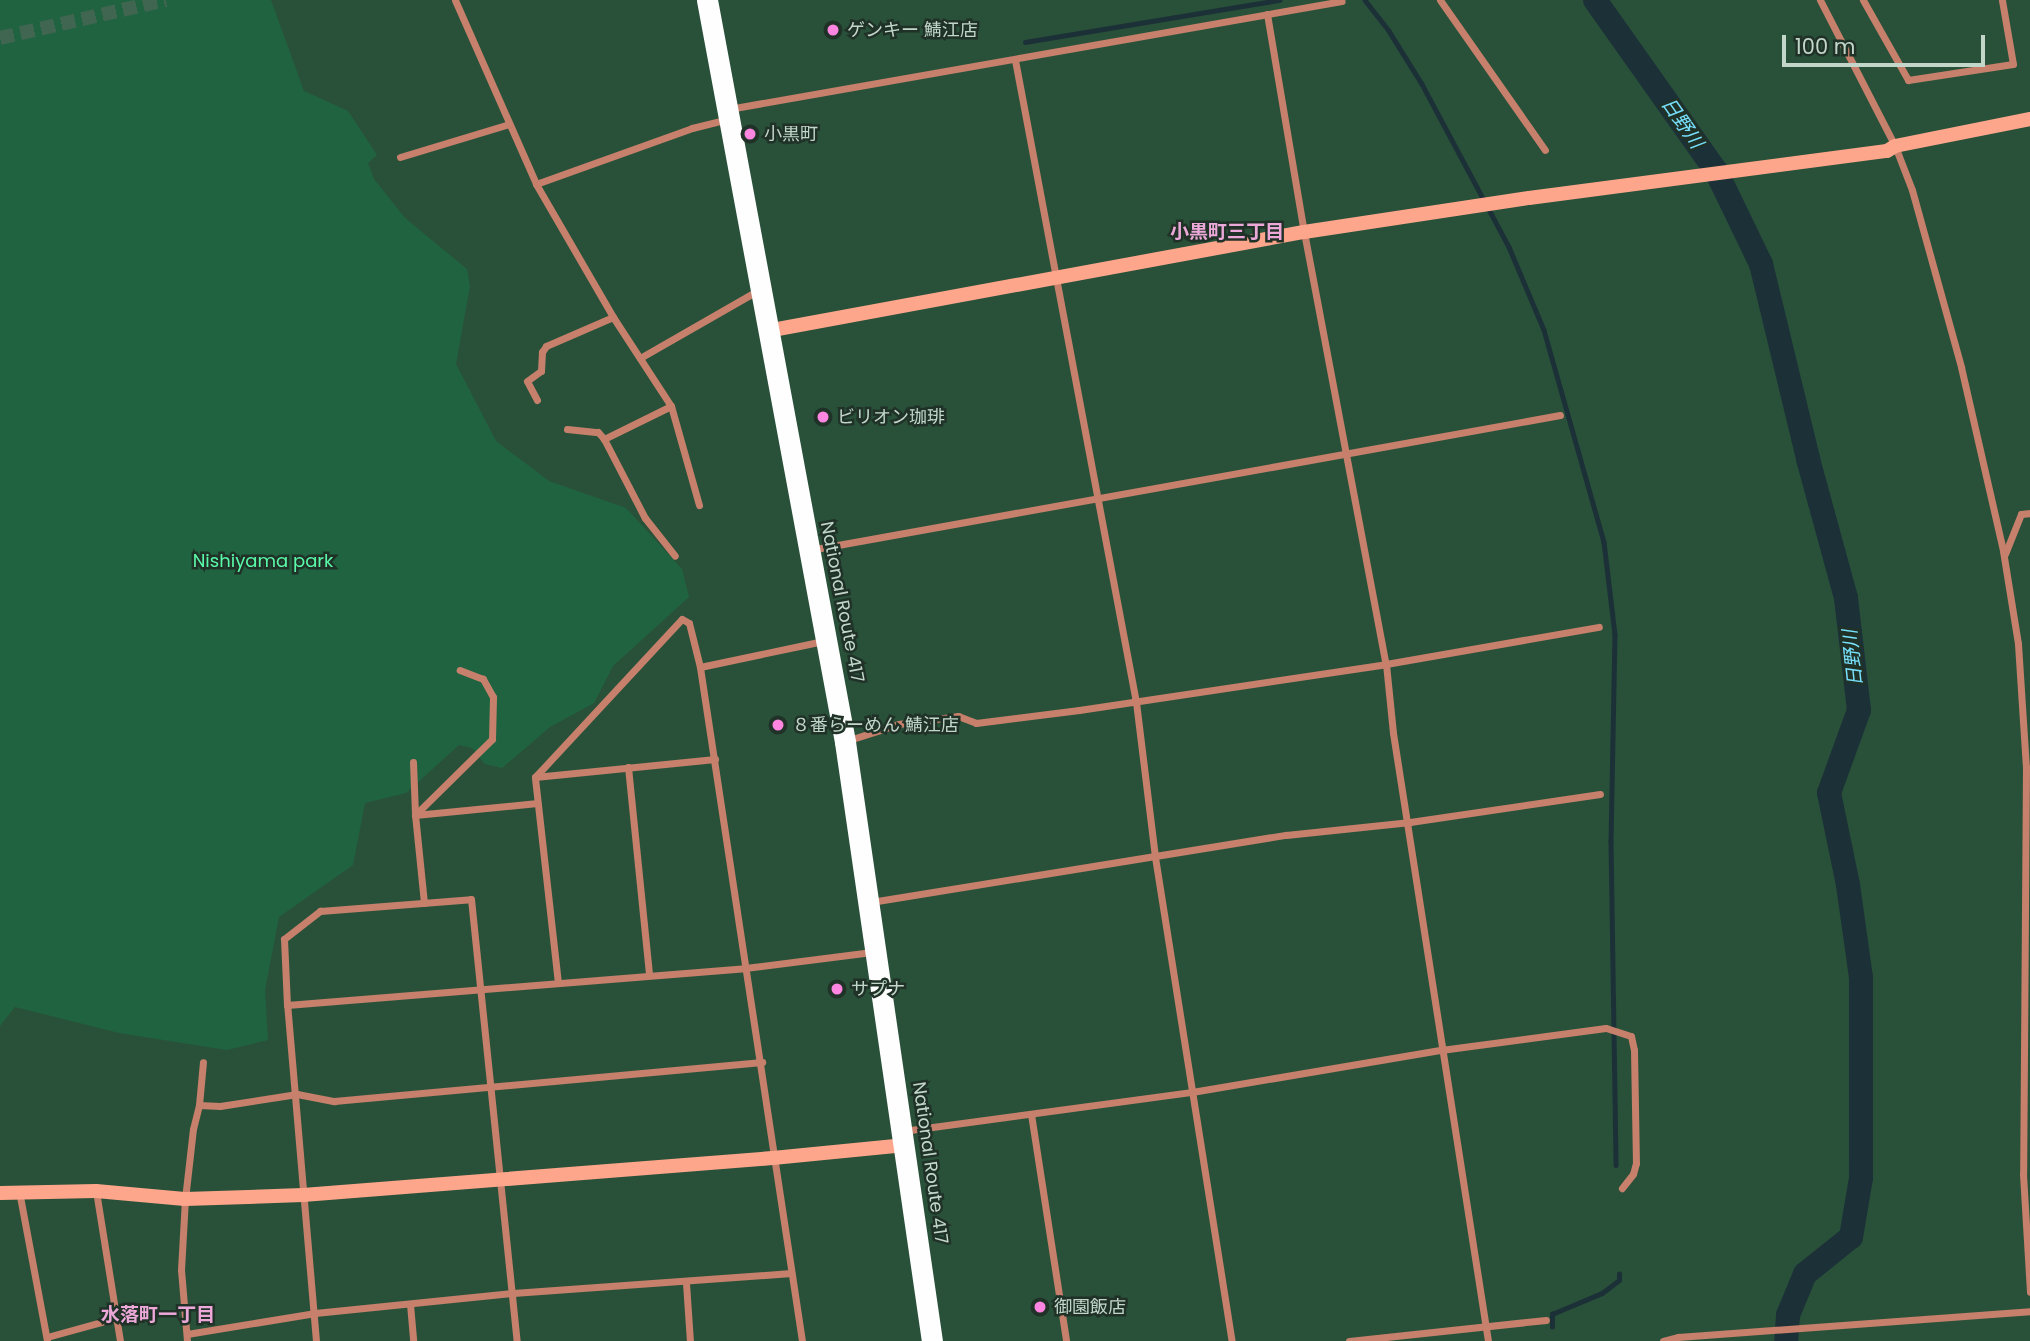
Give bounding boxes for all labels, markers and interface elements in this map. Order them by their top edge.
place label: ゲンキー 鯖江店 [847,19,978,41]
scale bar [1785,21,1988,65]
marker: ゲンキー 鯖江店 [825,22,841,38]
text: 100 m [1795,32,1855,61]
water label: 日野川 [1656,93,1708,153]
place label: 小黒町 [764,123,818,145]
marker: 小黒町 [742,126,758,142]
district label: 小黒町三丁目 [1170,221,1284,243]
place label: ビリオン珈琲 [837,406,945,428]
marker: ビリオン珈琲 [815,409,831,425]
street label: National Route 417 [816,520,868,684]
park label: Nishiyama park [193,550,333,572]
water label: 日野川 [1839,628,1867,688]
place label: ８番らーめん 鯖江店 [792,714,959,736]
marker: ８番らーめん 鯖江店 [770,717,786,733]
place label: サプナ [851,978,905,1000]
marker: サプナ [829,981,845,997]
street label: National Route 417 [908,1080,952,1246]
place label: 御園飯店 [1054,1296,1126,1318]
marker: 御園飯店 [1032,1299,1048,1315]
district label: 水落町一丁目 [101,1304,215,1326]

